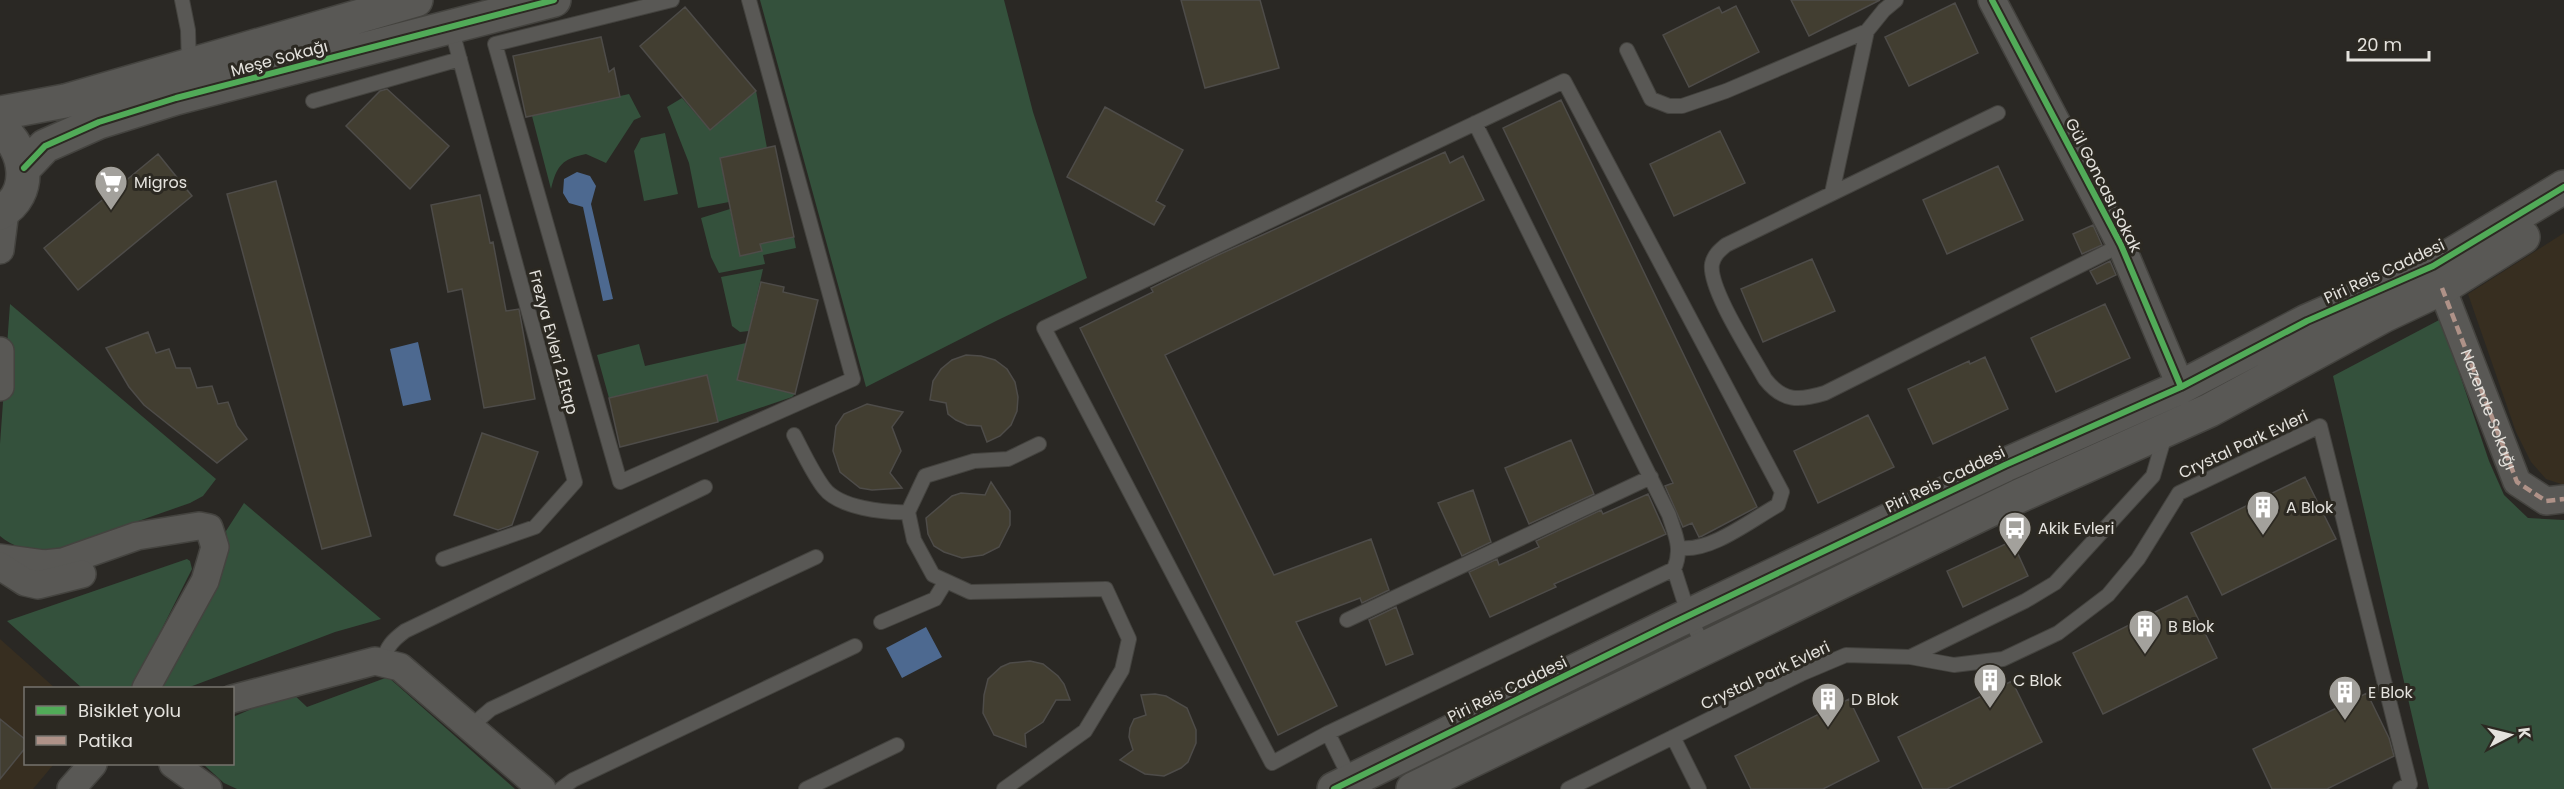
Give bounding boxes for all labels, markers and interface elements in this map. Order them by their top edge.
scale bar [2348,24,2429,62]
text: 20 m [2357,32,2402,57]
street label: Meşe Sokağı [228,34,330,82]
street label: Gül Goncası Sokak [2060,114,2148,257]
supermarket icon: Migros [93,164,129,211]
place label: Migros [134,171,187,194]
street label: Piri Reis Caddesi [2320,233,2448,309]
street label: Frezya Evleri 2.Etap [523,267,584,417]
street label: Nazende Sokağı [2455,346,2522,473]
street label: Crystal Park Evleri [2175,404,2312,484]
street label: Piri Reis Caddesi [1881,440,2009,518]
building icon: A Blok [2245,489,2281,536]
place label: A Blok [2286,496,2334,519]
bus stop icon: Akik Evleri [1997,510,2033,557]
place label: Akik Evleri [2038,517,2114,540]
building icon: B Blok [2127,608,2163,655]
place label: B Blok [2168,615,2215,638]
street label: Crystal Park Evleri [1697,635,1834,715]
street label: Piri Reis Caddesi [1443,650,1571,728]
building icon: C Blok [1972,662,2008,709]
place label: C Blok [2013,669,2063,692]
building icon: E Blok [2327,674,2363,721]
building icon: D Blok [1810,681,1846,728]
place label: E Blok [2368,681,2413,704]
legend [24,687,234,765]
place label: D Blok [1851,688,1900,711]
text: Bisiklet yolu [78,698,181,723]
north arrow [2480,705,2540,765]
text: K [2512,726,2536,740]
text: Patika [78,728,133,753]

